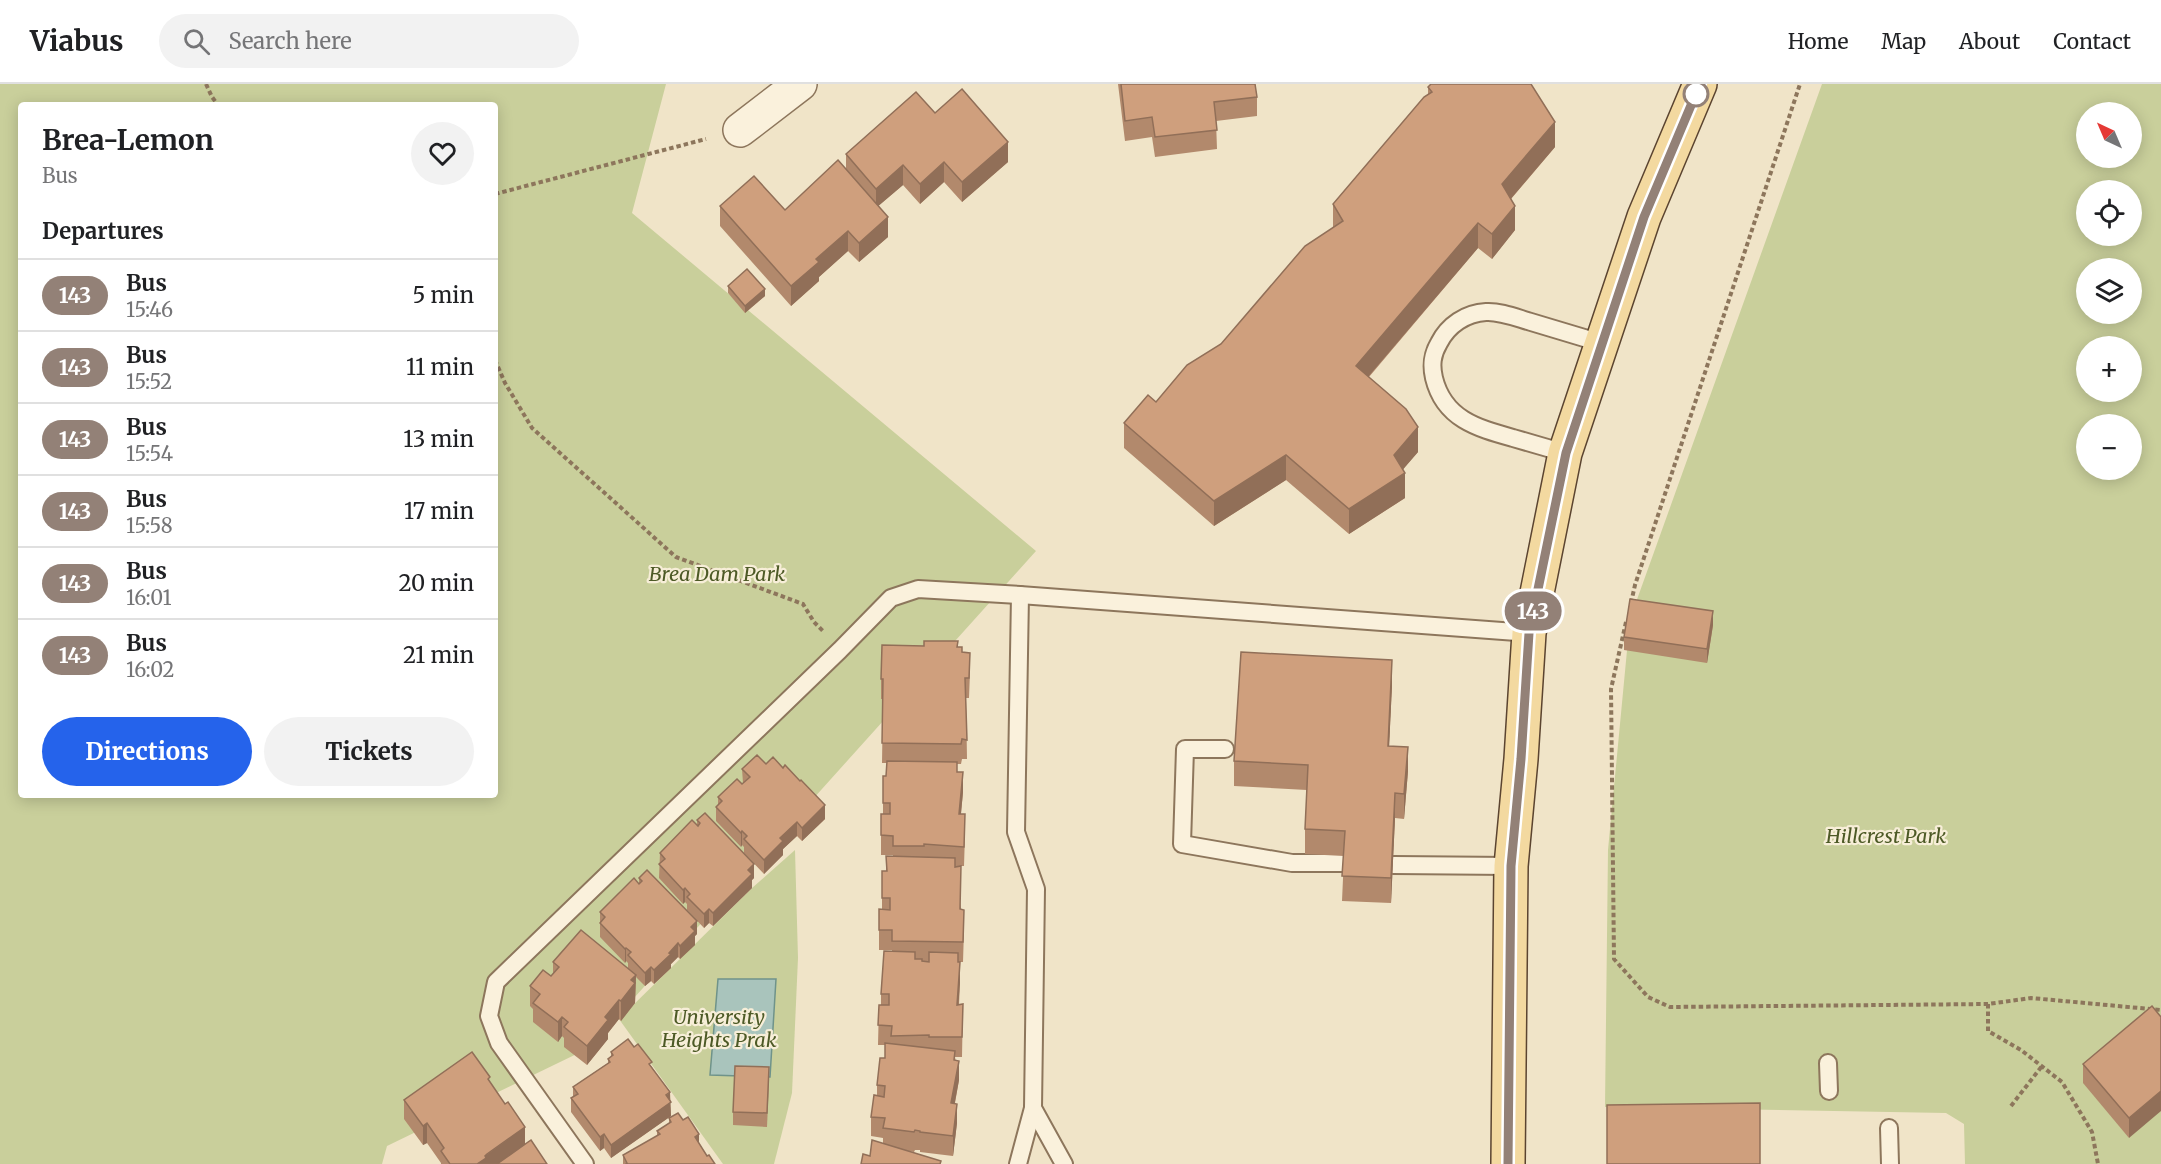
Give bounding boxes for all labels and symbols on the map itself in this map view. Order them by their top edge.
unlabelled marker [1683,81,1709,107]
north arrow [2076,102,2142,168]
park label: Brea Dam Park [649,561,785,586]
line badge: 143 [1498,592,1568,630]
park label: Hillcrest Park [1825,823,1946,848]
park label: University Heights Prak [660,1004,777,1052]

